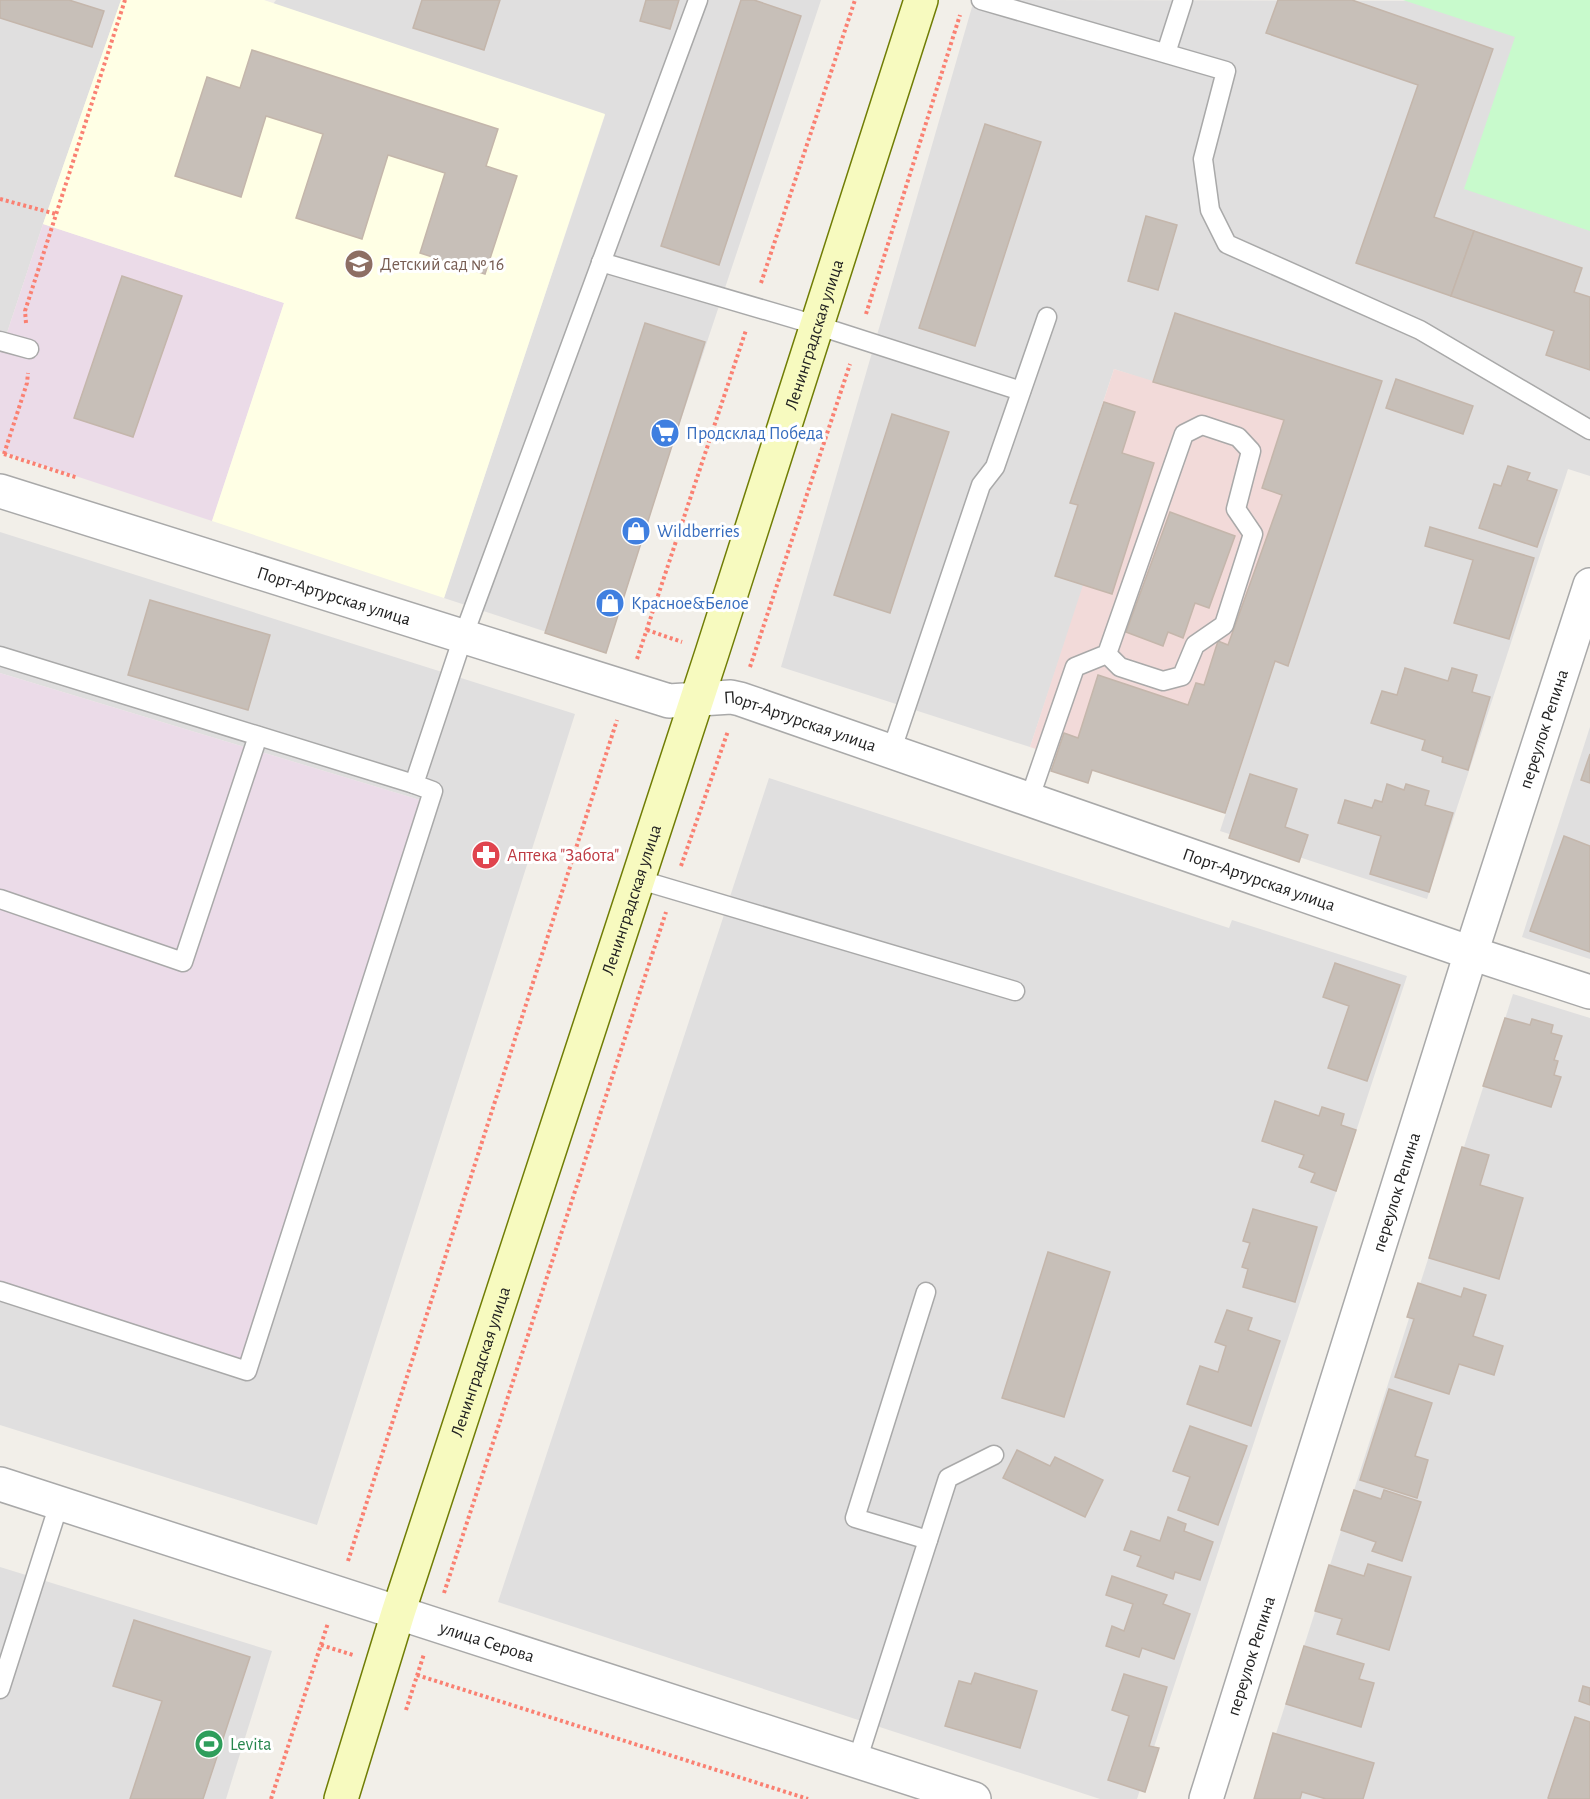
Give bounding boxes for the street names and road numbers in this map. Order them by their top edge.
street label: Ленинградская улица [782,257,847,412]
street label: Порт-Артурская улица [254,564,413,629]
street label: переулок Репина [1517,667,1572,791]
street label: Порт-Артурская улица [723,689,878,756]
street label: Ленинградская улица [599,823,665,977]
street label: Порт-Артурская улица [1180,845,1337,915]
street label: переулок Репина [1370,1130,1424,1254]
street label: Ленинградская улица [448,1285,514,1439]
street label: переулок Репина [1225,1594,1279,1718]
street label: улица Серова [436,1619,536,1666]

